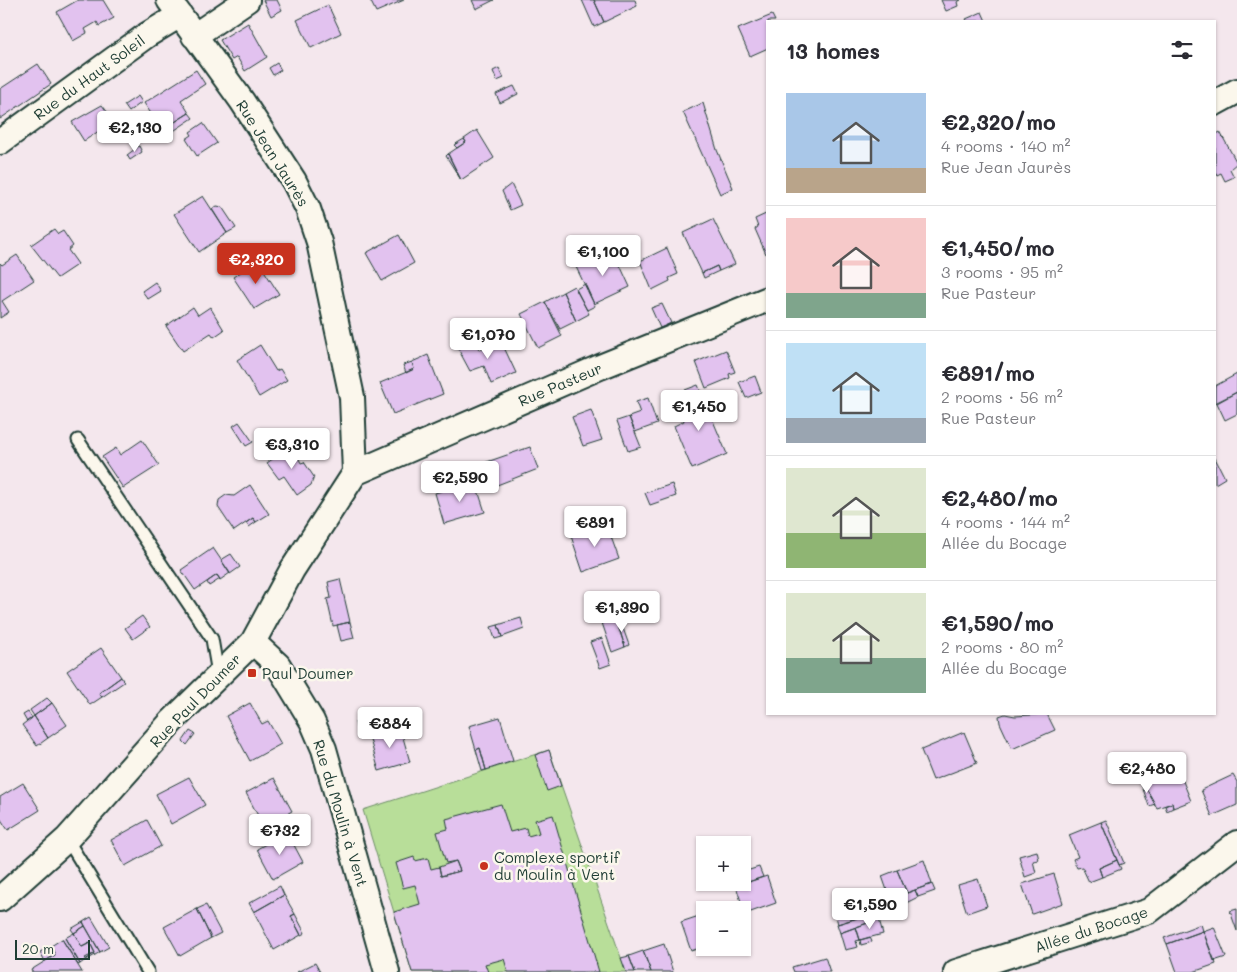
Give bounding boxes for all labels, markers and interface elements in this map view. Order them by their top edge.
street label: Rue du Haut Soleil [29,30,149,124]
icon: filters [1168,36,1196,64]
text: 13 homes [786,37,880,64]
street label: Rue Jean Jaurès [232,96,314,210]
text: €2,320/mo [941,108,1056,135]
pin: €2,130 [94,110,176,153]
icon: home [826,113,886,173]
text: €2,130 [108,116,162,137]
text: 4 rooms · 140 m² [941,135,1071,156]
text: Rue Jean Jaurès [941,156,1071,177]
pin: €1,100 [562,234,644,277]
text: €1,450/mo [941,234,1055,261]
icon: home [826,238,886,298]
text: €1,100 [577,240,629,261]
pin: €2,320 [215,242,297,285]
text: €2,320 [228,248,284,269]
text: 3 rooms · 95 m² [941,261,1063,282]
text: Rue Pasteur [941,282,1036,303]
pin: €1,070 [447,318,529,360]
text: €1,070 [461,323,515,344]
street label: Rue Pasteur [515,357,605,411]
text: €891/mo [941,359,1035,386]
icon: home [826,363,886,423]
text: 2 rooms · 56 m² [941,386,1063,407]
pin: €1,450 [658,390,740,432]
text: €1,450 [672,395,726,416]
text: Rue Pasteur [941,407,1036,428]
pin: €3,310 [251,428,333,470]
text: €3,310 [265,433,319,454]
pin: €2,590 [419,460,501,503]
text: €2,590 [432,466,488,487]
text: €2,480/mo [941,484,1058,511]
icon: home [826,488,886,548]
pin: €891 [565,506,625,548]
text: €891 [575,511,615,532]
text: 4 rooms · 144 m² [941,511,1070,532]
text: Allée du Bocage [941,532,1067,553]
pin: €1,390 [581,590,663,633]
text: €1,390 [595,596,649,617]
text: €1,590/mo [941,609,1054,636]
icon: home [826,613,886,673]
text: 2 rooms · 80 m² [941,636,1063,657]
street label: Rue Paul Doumer [145,649,245,751]
text: Allée du Bocage [941,657,1067,678]
place label: Paul Doumer [262,663,353,683]
marker: Paul Doumer [246,667,258,679]
pin: €884 [360,706,420,749]
text: €884 [369,712,411,733]
street label: Rue du Moulin à Vent [309,737,373,889]
pin: €2,480 [1106,752,1188,794]
text: €2,480 [1118,757,1176,778]
pin: €732 [250,814,310,856]
text: €732 [260,819,300,840]
map controls [696,836,751,956]
button: + [696,836,751,891]
place label: Complexe sportif du Moulin à Vent [494,847,621,884]
marker: Complexe sportif du Moulin à Vent [478,860,490,872]
pin: €1,590 [829,888,911,930]
text: €1,590 [843,893,897,914]
button: − [696,901,751,956]
street label: Allée du Bocage [1032,901,1150,957]
scale bar [15,937,90,960]
text: 20 m [22,939,54,958]

